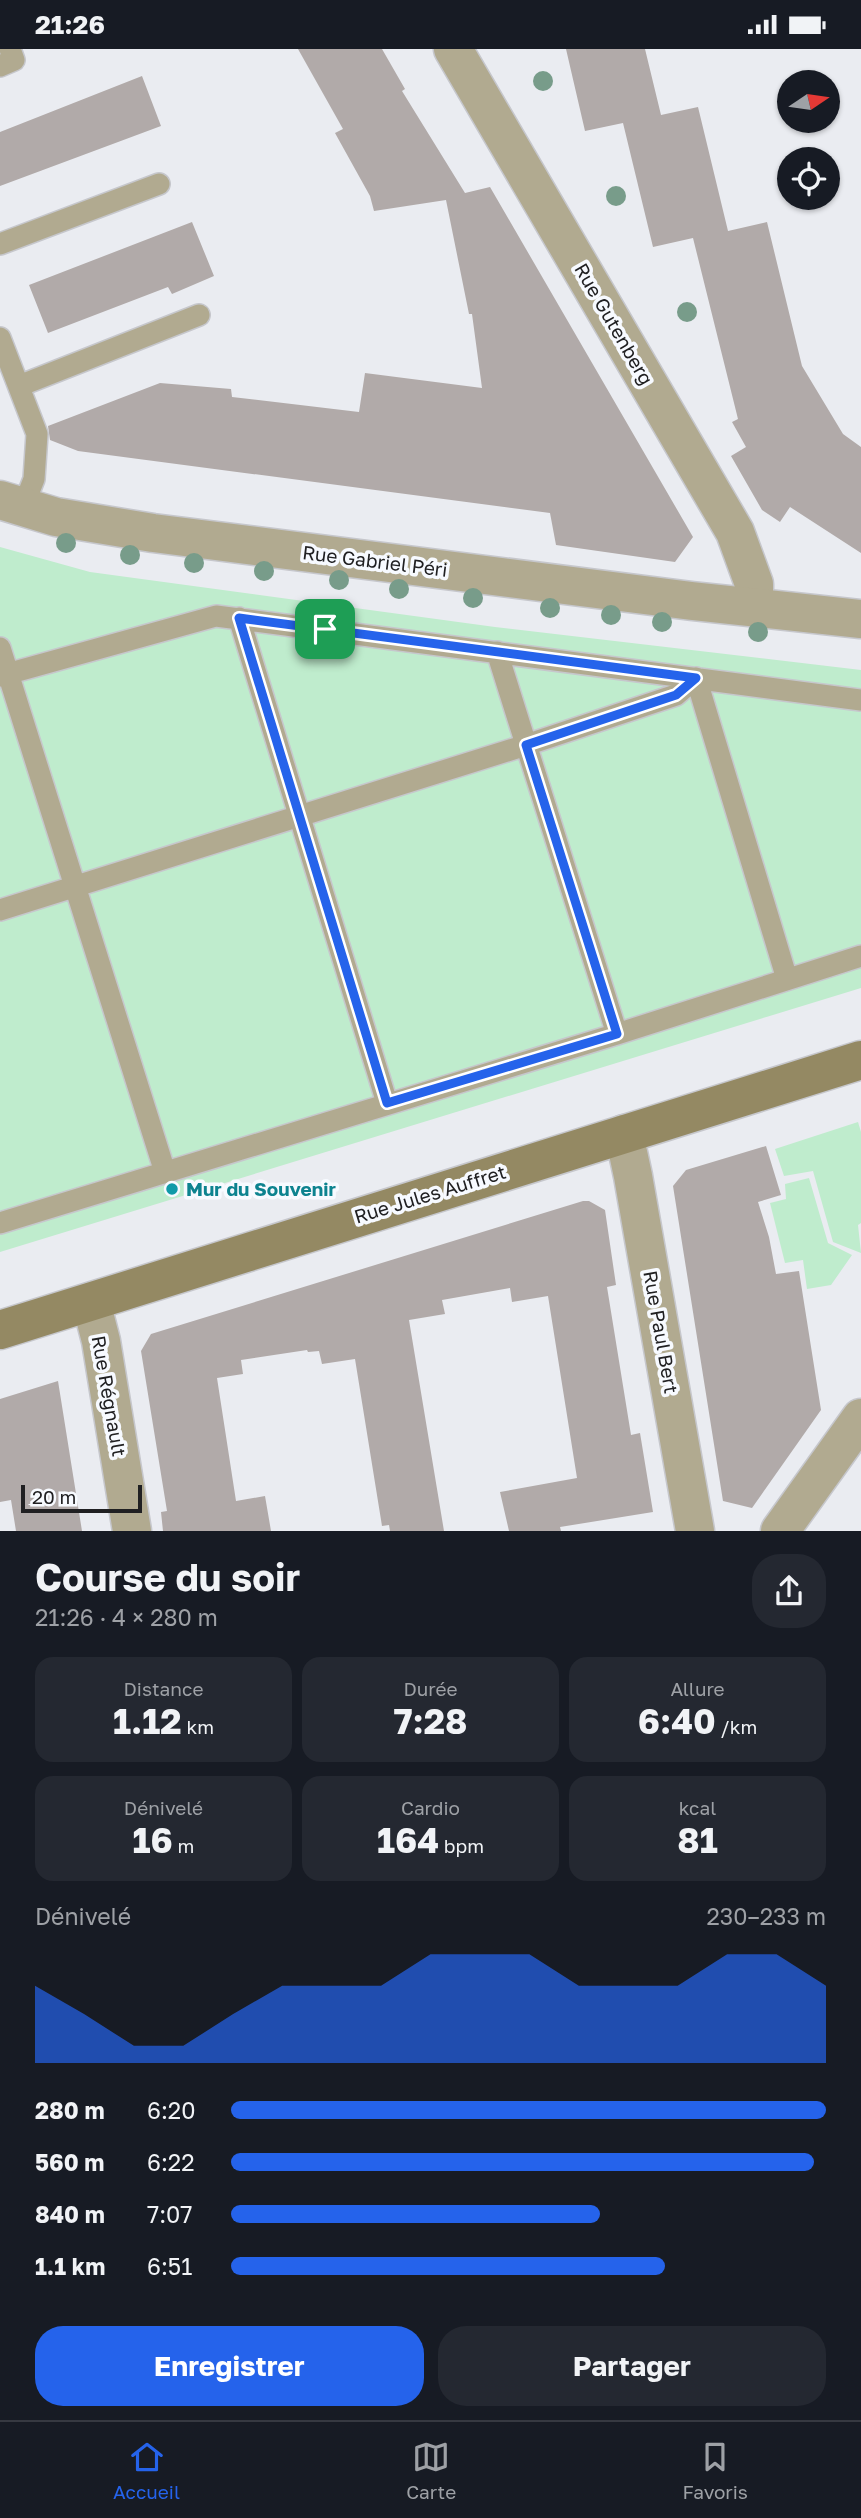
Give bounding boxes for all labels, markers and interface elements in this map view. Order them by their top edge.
text: 21:26 [35,9,105,40]
north arrow [777,70,840,133]
map controls [777,70,840,210]
button: locate [777,147,840,210]
street label: Rue Gutenberg [570,259,659,389]
street label: Rue Gabriel Péri [301,540,449,581]
pin [295,599,355,659]
icon: arrive [306,610,344,648]
street label: Rue Jules Auffret [351,1160,508,1228]
place label: Mur du Souvenir [186,1177,336,1200]
marker: Mur du Souvenir [164,1181,180,1197]
street label: Rue Paul Bert [639,1269,684,1395]
street label: Rue Régnault [88,1334,131,1458]
scale bar [21,1482,142,1514]
text: 20 m [32,1485,76,1508]
text: Course du soir [35,1554,300,1599]
button: share [752,1554,826,1628]
text: 21:26 · 4 × 280 m [35,1603,218,1631]
text: Distance [124,1677,203,1700]
text: Durée [403,1677,458,1700]
text: Allure [670,1677,725,1700]
text: 1.12 [113,1700,182,1742]
text: 7:28 [393,1700,468,1742]
text: 6:40 [638,1700,716,1742]
text: km [182,1715,214,1738]
text: /km [716,1715,757,1738]
text: Dénivelé [124,1796,203,1819]
text: Cardio [401,1796,460,1819]
text: kcal [679,1796,716,1819]
text: 16 [133,1819,173,1861]
text: 164 [377,1819,439,1861]
text: 81 [677,1819,718,1861]
text: m [173,1834,194,1857]
text: bpm [439,1834,484,1857]
text: Dénivelé [35,1902,131,1930]
text: 230–233 m [706,1902,826,1930]
text: 280 m [35,2096,105,2124]
text: 6:20 [147,2096,195,2124]
text: 560 m [35,2148,104,2176]
text: 6:22 [147,2148,195,2176]
text: 840 m [35,2200,105,2228]
text: 7:07 [147,2200,193,2228]
text: 1.1 km [35,2252,105,2280]
text: 6:51 [147,2252,192,2280]
button: Enregistrer [35,2326,424,2406]
button: Partager [438,2326,826,2406]
tab: Accueil [113,2438,180,2503]
tab: Carte [406,2438,456,2503]
tab: Favoris [682,2438,748,2503]

